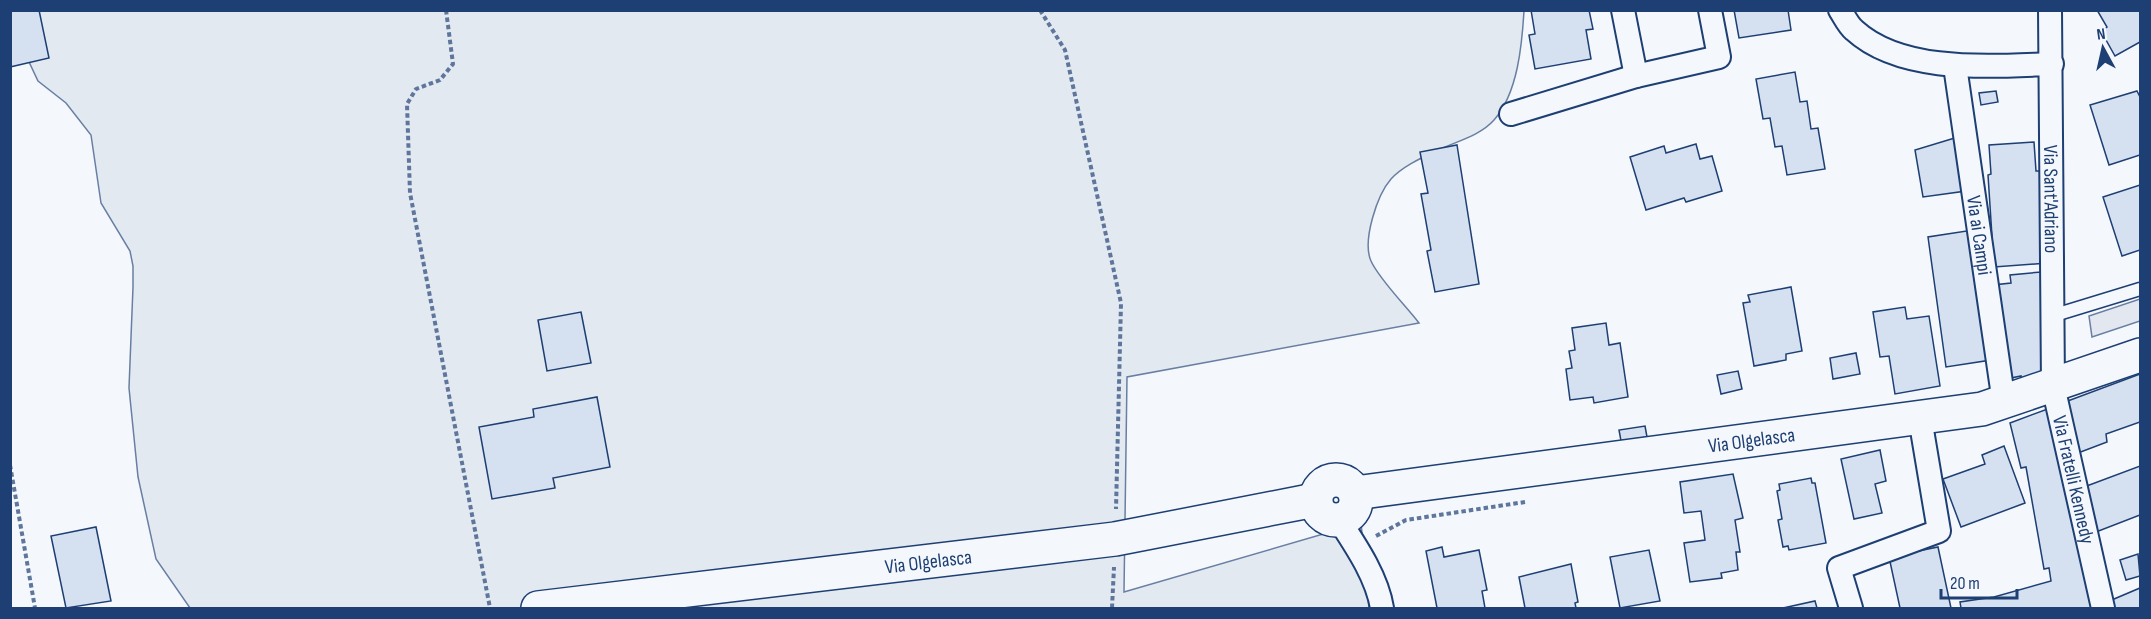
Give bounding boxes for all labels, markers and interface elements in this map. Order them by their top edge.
north arrow [2073,18,2133,78]
text: N [2096,25,2107,45]
street label: Via Sant'Adriano [2038,145,2063,253]
street label: Via ai Campi [1961,194,1996,277]
street label: Via Fratelli Kennedy [2047,413,2099,547]
street label: Via Olgelasca [1707,423,1796,459]
street label: Via Olgelasca [884,545,973,579]
scale bar [1941,562,2018,600]
text: 20 m [1950,573,1980,594]

